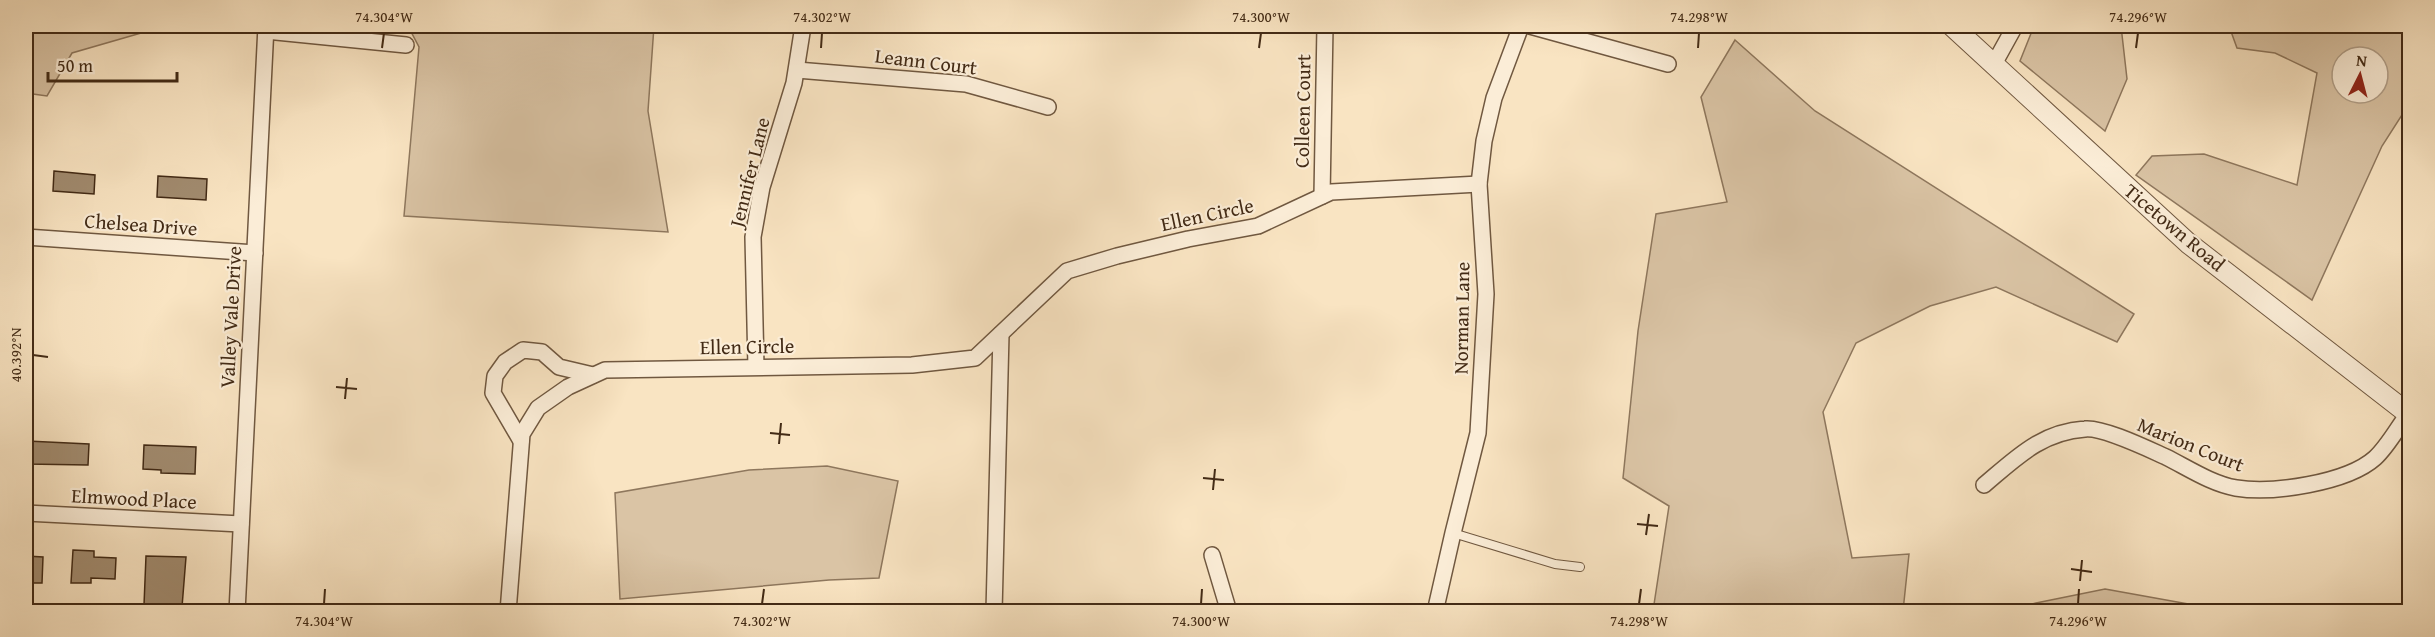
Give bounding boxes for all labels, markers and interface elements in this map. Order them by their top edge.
text: 74.304°W [355,6,413,27]
text: 74.302°W [793,6,851,27]
text: 74.300°W [1232,6,1290,27]
text: 74.298°W [1670,6,1728,27]
text: 74.296°W [2109,6,2167,27]
street label: Leann Court [873,40,979,82]
scale bar [48,45,177,83]
north arrow [2330,45,2390,105]
text: N [2355,48,2368,73]
text: 50 m [57,52,93,79]
street label: Colleen Court [1287,54,1317,168]
street label: Jennifer Lane [721,114,777,233]
street label: Ticetown Road [2118,176,2232,278]
street label: Ellen Circle [1158,190,1256,238]
street label: Chelsea Drive [84,206,198,242]
street label: Valley Vale Drive [212,245,248,389]
street label: Norman Lane [1446,261,1476,375]
text: 40.392°N [5,327,26,382]
street label: Ellen Circle [700,331,794,361]
street label: Marion Court [2133,409,2249,479]
street label: Elmwood Place [71,480,197,516]
text: 74.304°W [295,610,353,631]
text: 74.302°W [733,610,791,631]
text: 74.300°W [1172,610,1230,631]
text: 74.298°W [1610,610,1668,631]
text: 74.296°W [2049,610,2107,631]

